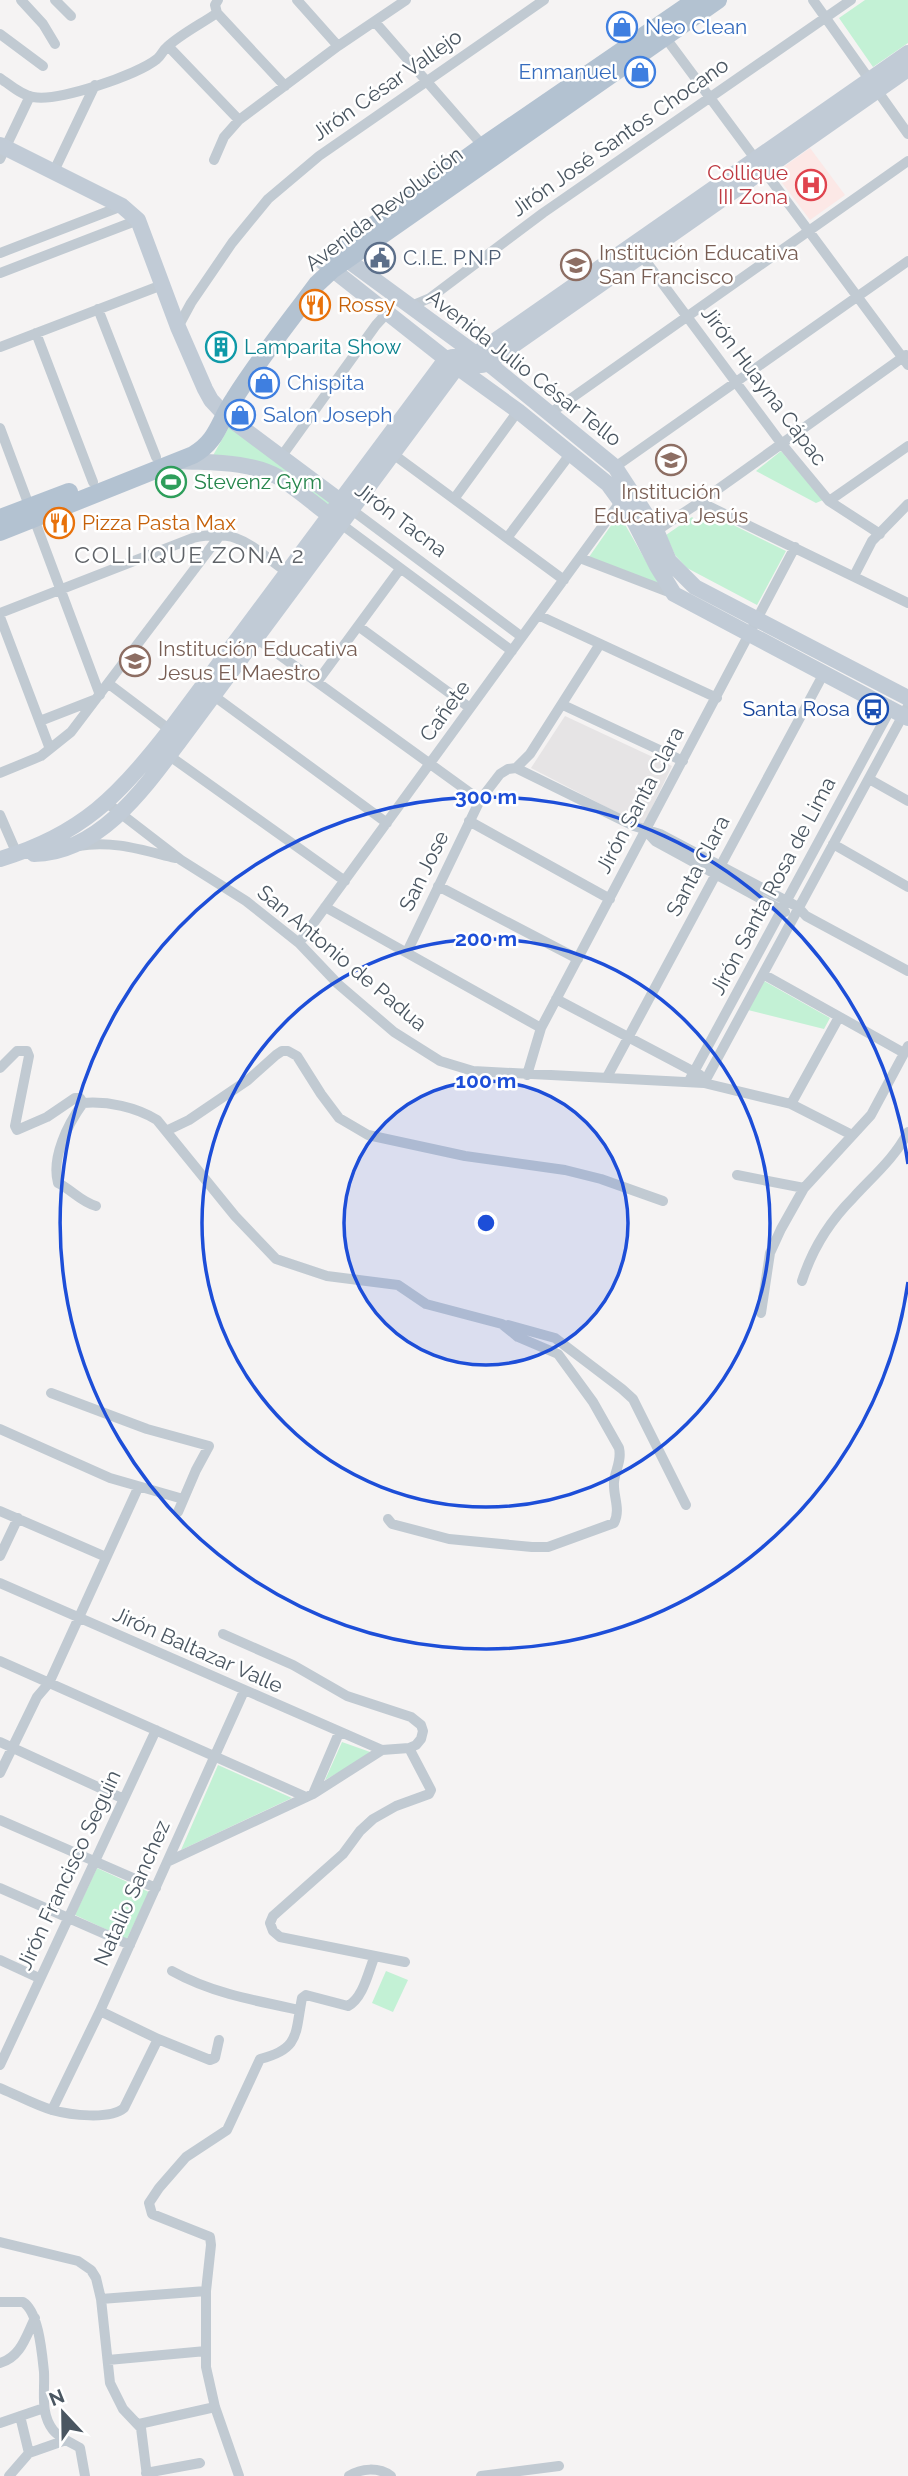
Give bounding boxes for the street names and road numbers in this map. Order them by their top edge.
street label: Jirón César Vallejo [307,24,466,146]
street label: Jirón José Santos Chocano [506,52,733,221]
street label: Avenida Revolución [300,141,468,276]
street label: Avenida Julio César Tello [422,284,627,451]
street label: Jirón Huayna Cápac [696,301,832,470]
street label: Jirón Tacna [350,477,452,562]
street label: Cañete [414,675,475,746]
street label: Jirón Santa Clara [590,722,689,877]
street label: Jirón Santa Rosa de Lima [704,773,841,999]
street label: Santa Clara [661,811,735,920]
street label: San Jose [393,827,454,915]
street label: San Antonio de Padua [252,879,432,1036]
street label: Jirón Baltazar Valle [109,1601,287,1698]
street label: Jirón Francisco Seguin [11,1766,126,1974]
street label: Natalio Sanchez [88,1816,175,1970]

